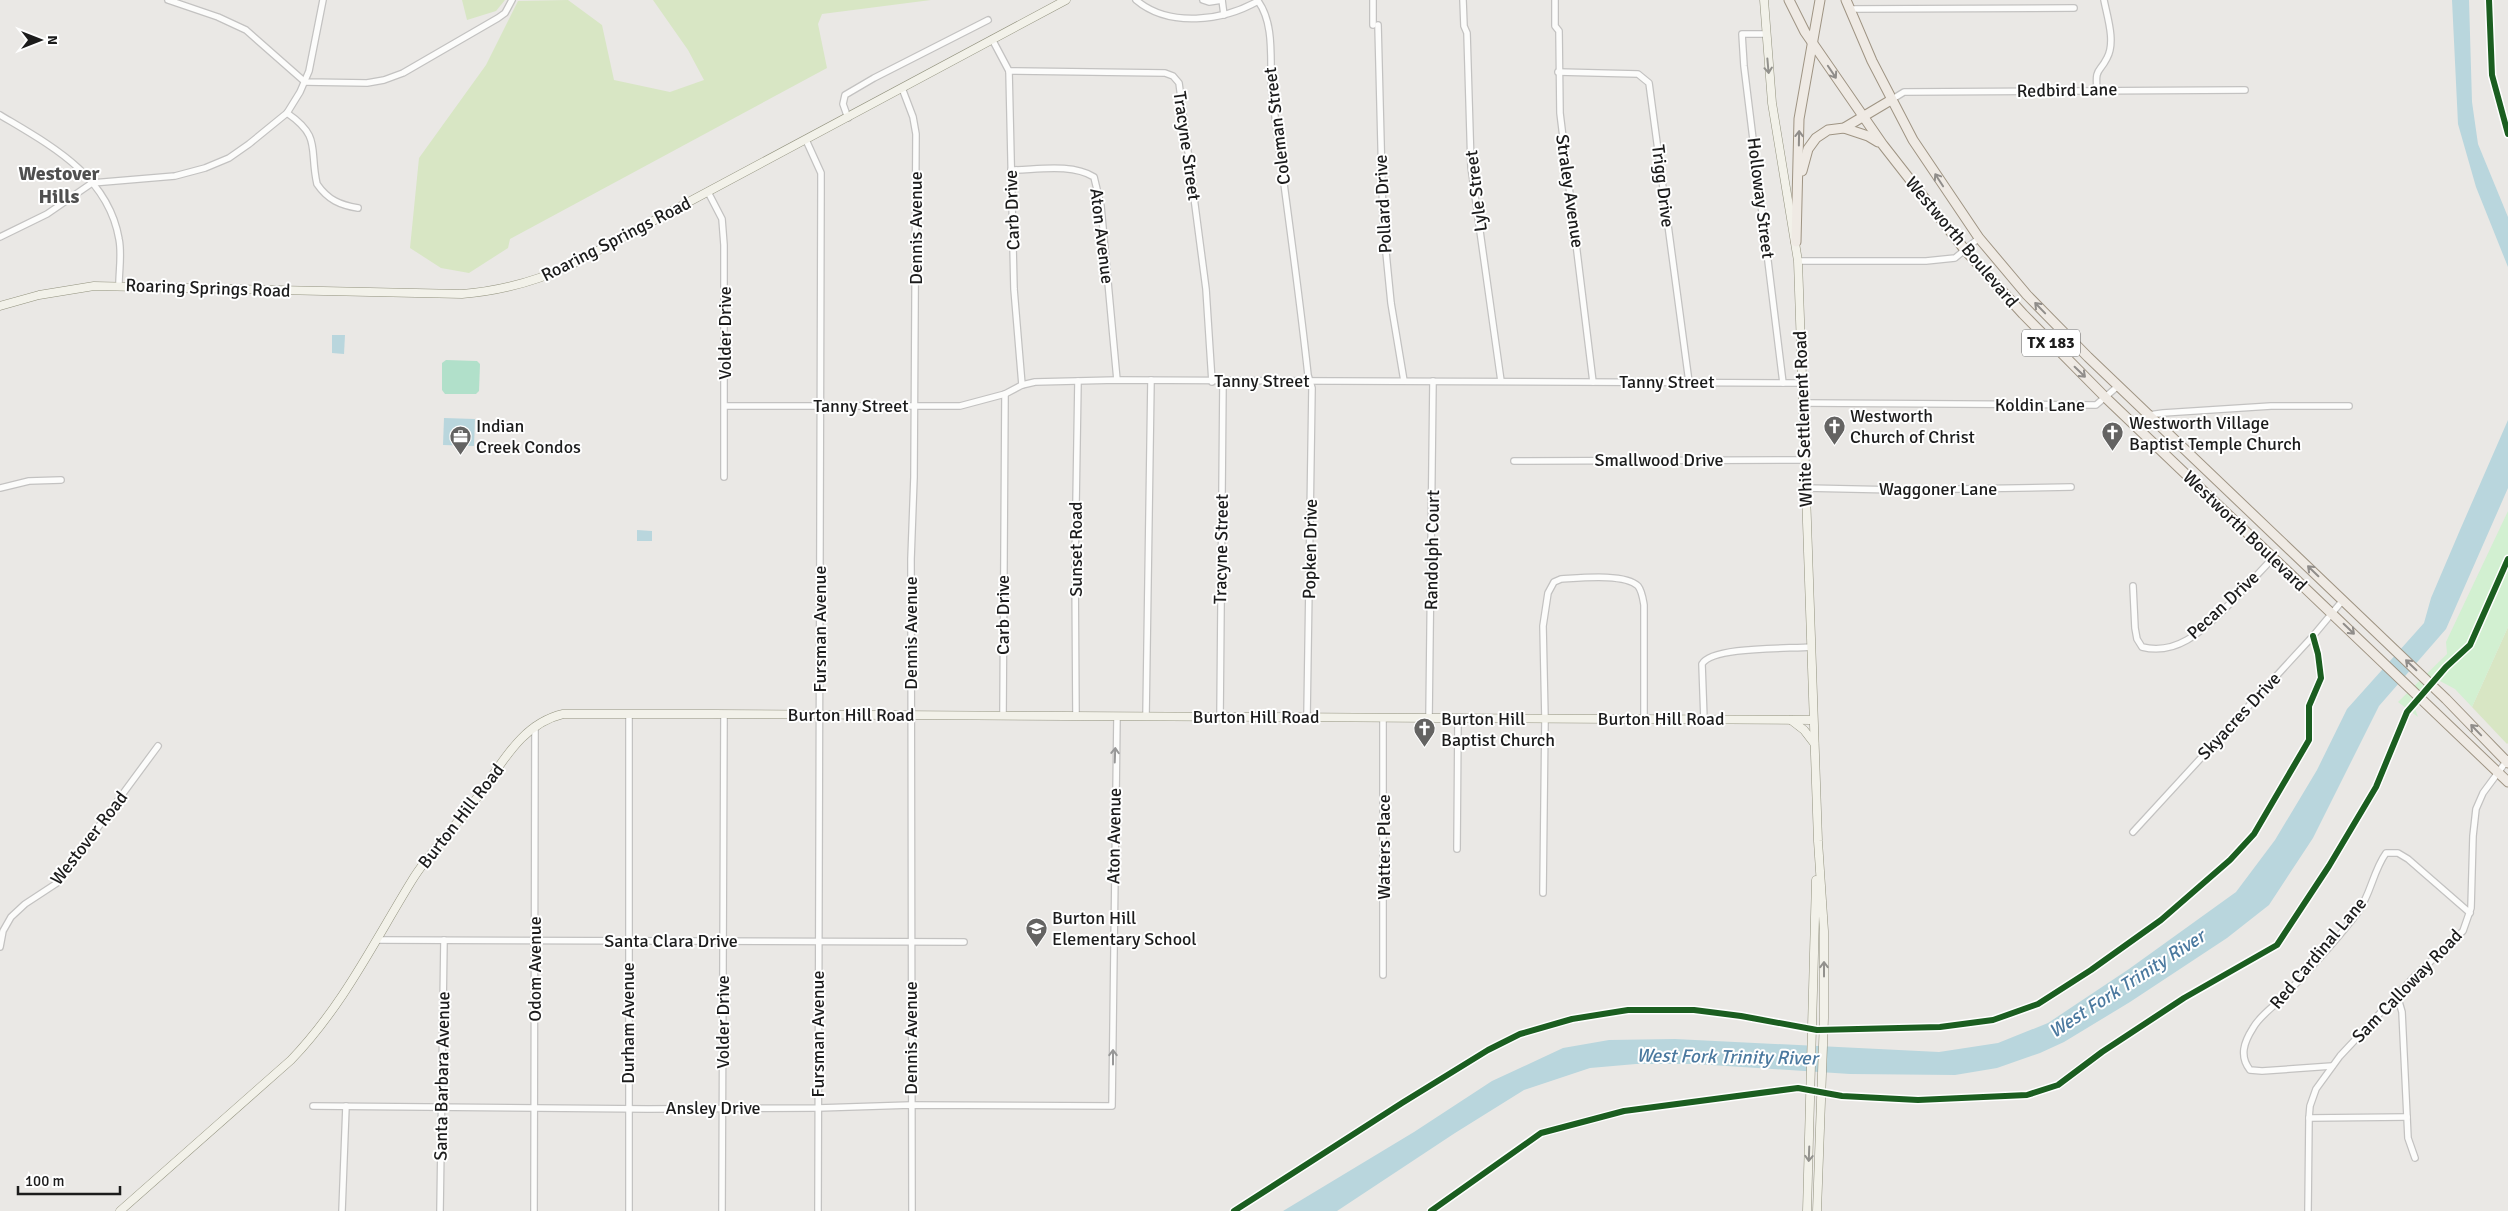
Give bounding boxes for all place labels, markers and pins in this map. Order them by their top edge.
place label: Westworth Church of Christ [1850,405,1975,448]
place label: Westworth Village Baptist Temple Church [2129,412,2301,455]
church icon: Westworth Church of Christ [1822,414,1846,445]
place label: Indian Creek Condos [476,415,581,458]
church icon: Westworth Village Baptist Temple Church [2101,421,2125,452]
office icon: Indian Creek Condos [448,424,472,455]
place label: Burton Hill Baptist Church [1441,708,1555,751]
church icon: Burton Hill Baptist Church [1413,717,1437,748]
place label: Burton Hill Elementary School [1052,907,1197,950]
school or university icon: Burton Hill Elementary School [1024,916,1048,947]

